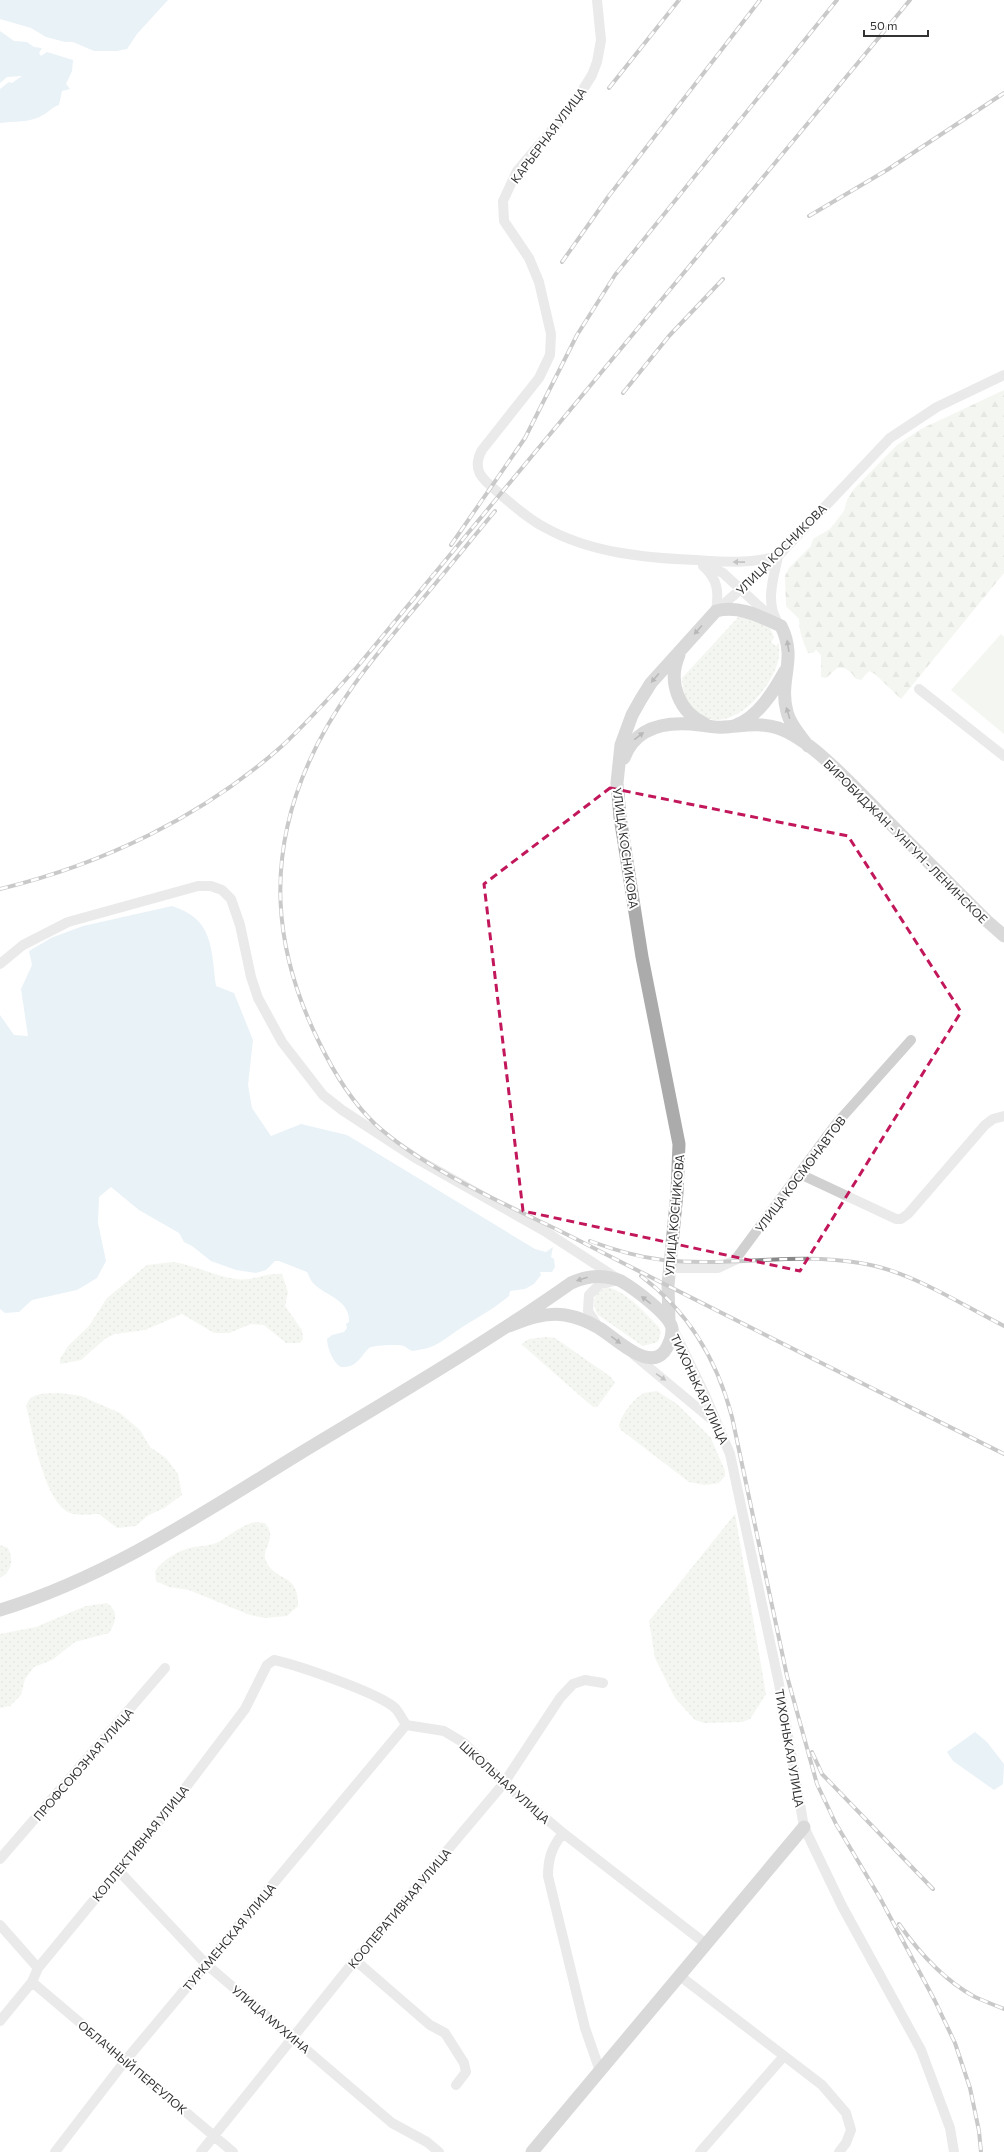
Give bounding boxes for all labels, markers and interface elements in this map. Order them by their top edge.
scale bar [864,12,928,38]
text: 50 m [870,18,898,32]
street label: КАРЬЕРНАЯ УЛИЦА [507,84,589,186]
street label: УЛИЦА КОСНИКОВА [733,501,829,597]
one-way arrow [732,559,745,565]
one-way arrow [694,625,703,635]
one-way arrow [785,640,791,653]
one-way arrow [651,673,660,684]
one-way arrow [785,707,791,719]
one-way arrow [633,732,644,740]
street label: БИРОБИДЖАН - УНГУН - ЛЕНИНСКОЕ [821,756,991,926]
street label: УЛИЦА КОСНИКОВА [611,787,641,909]
street label: УЛИЦА КОСМОНАВТОВ [752,1113,848,1235]
street label: УЛИЦА КОСНИКОВА [662,1154,686,1276]
one-way arrow [576,1276,588,1282]
one-way arrow [640,1295,651,1304]
street label: ТИХОНЬКАЯ УЛИЦА [668,1332,732,1446]
one-way arrow [610,1336,621,1345]
one-way arrow [655,1373,666,1382]
street label: ТИХОНЬКАЯ УЛИЦА [773,1688,807,1808]
street label: ПРОФСОЮЗНАЯ УЛИЦА [30,1705,136,1823]
street label: ШКОЛЬНАЯ УЛИЦА [457,1738,553,1826]
street label: КОЛЛЕКТИВНАЯ УЛИЦА [89,1782,191,1904]
street label: КООПЕРАТИВНАЯ УЛИЦА [345,1845,453,1971]
street label: ТУРКМЕНСКАЯ УЛИЦА [180,1880,278,1994]
street label: УЛИЦА МУХИНА [229,1982,313,2056]
street label: ОБЛАЧНЫЙ ПЕРЕУЛОК [76,2017,190,2117]

